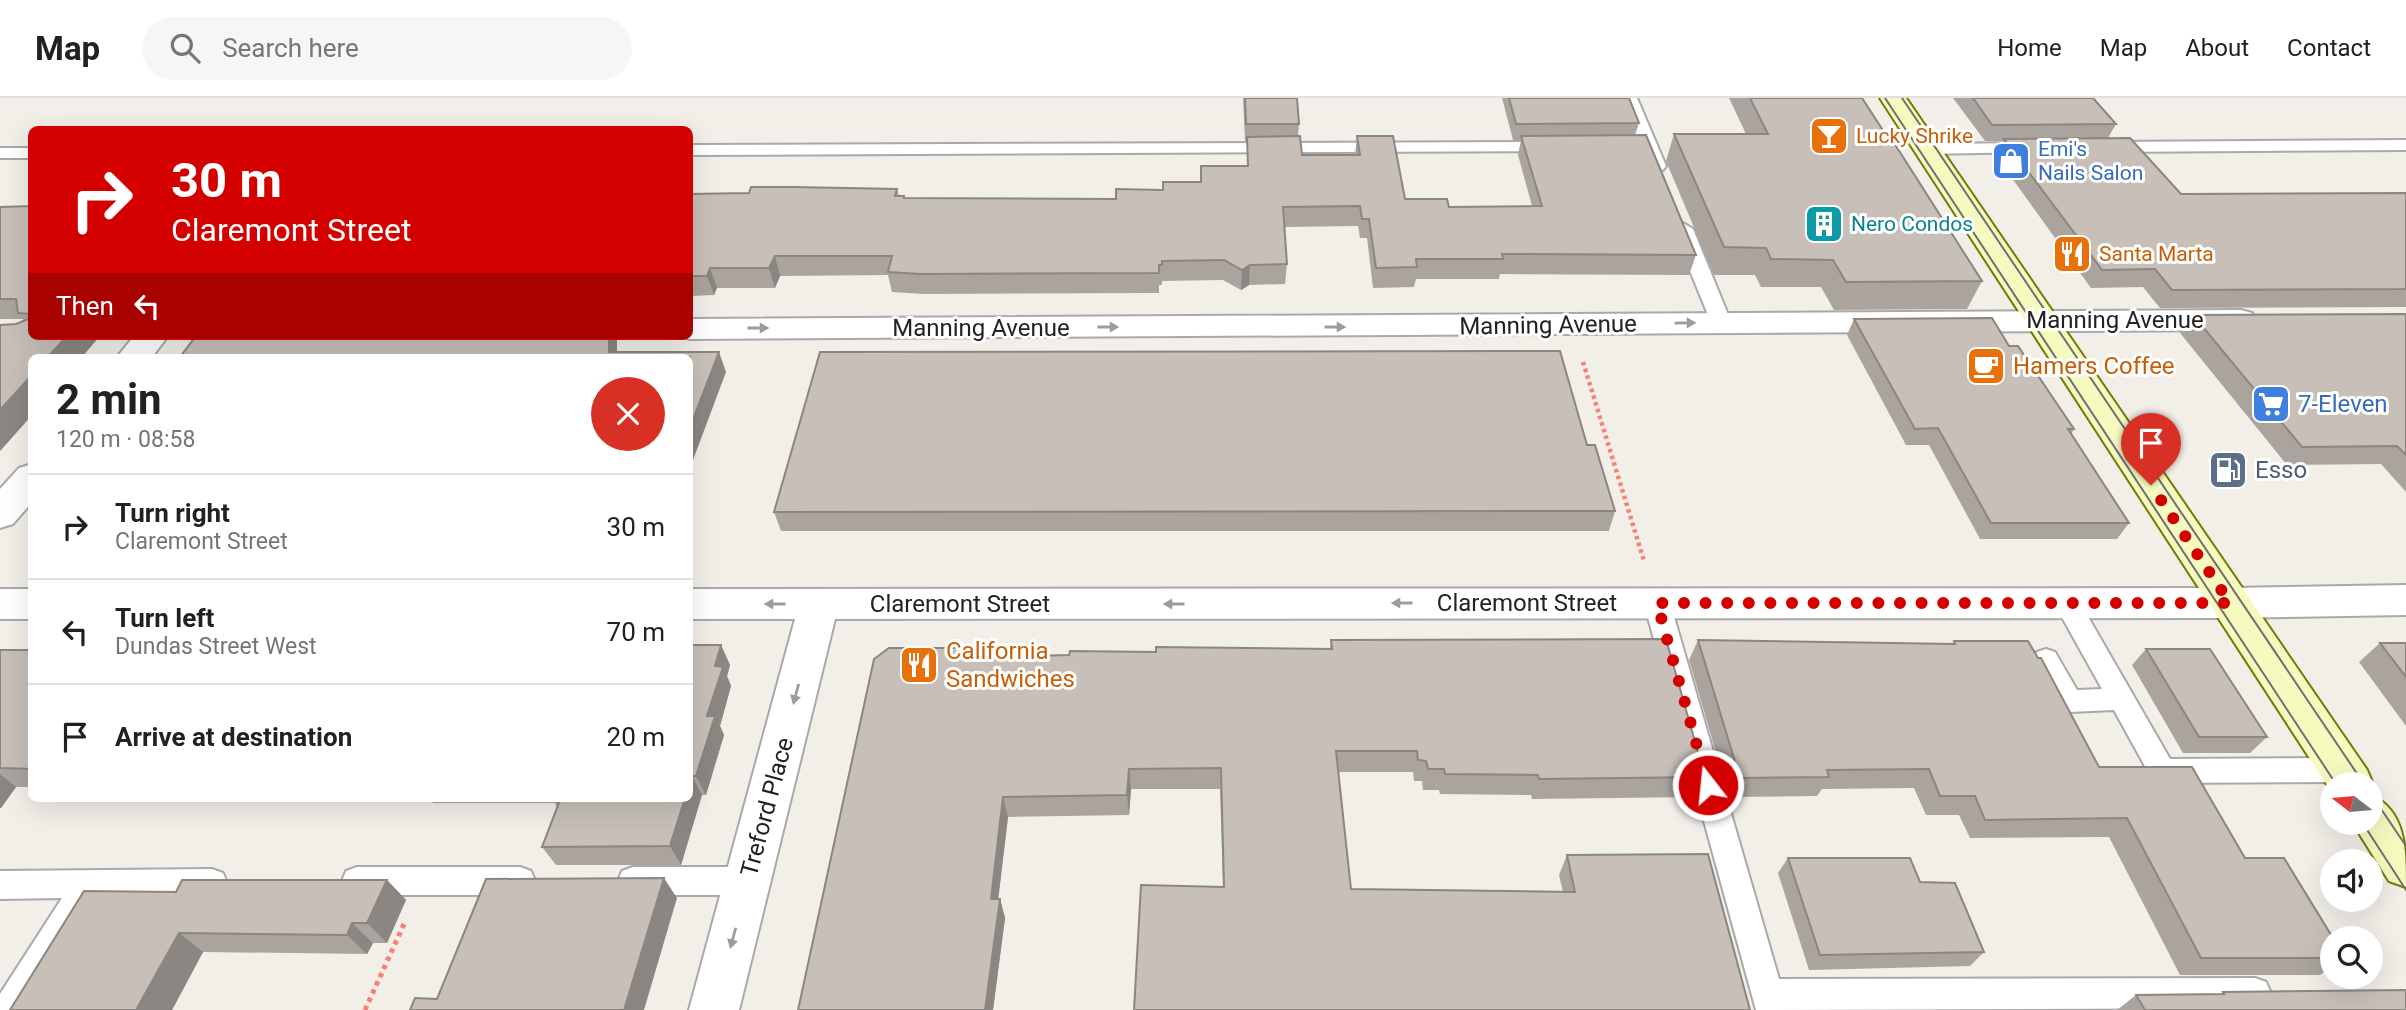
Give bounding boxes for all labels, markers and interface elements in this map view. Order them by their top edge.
search box [142,17,632,80]
text: Map [35,29,100,68]
icon: search [166,29,204,67]
text: Search here [222,33,359,63]
text: Home [1997,34,2062,62]
text: Map [2100,34,2147,62]
text: About [2185,34,2249,62]
text: Contact [2287,34,2371,62]
bar icon: Lucky Shrike [1808,115,1850,157]
place label: Lucky Shrike [1856,124,1973,148]
place label: Emi's Nails Salon [2038,137,2143,185]
shop icon: Emi's Nails Salon [1990,140,2032,182]
text: 30 m [171,152,282,209]
icon: right [56,154,147,245]
building icon: Nero Condos [1803,203,1845,245]
text: Claremont Street [171,211,411,249]
place label: Nero Condos [1851,212,1973,236]
restaurant icon: Santa Marta [2051,233,2093,275]
place label: Santa Marta [2099,242,2214,266]
icon: left [128,287,166,325]
text: Then [56,291,114,321]
street label: Manning Avenue [2026,306,2204,334]
street label: Manning Avenue [1459,309,1637,341]
street label: Manning Avenue [892,314,1070,342]
one-way arrow [1674,317,1696,329]
one-way arrow [1324,321,1346,333]
one-way arrow [747,322,769,334]
one-way arrow [1097,322,1119,333]
cafe icon: Hamers Coffee [1965,345,2007,387]
place label: Hamers Coffee [2013,352,2175,380]
text: 2 min [56,375,162,424]
button: close [591,377,665,451]
supermarket icon: 7-Eleven [2250,383,2292,425]
place label: 7-Eleven [2298,390,2388,418]
pin [2121,413,2181,485]
icon: arrive [2132,424,2170,462]
text: 120 m · 08:58 [56,426,195,453]
fuel station icon: Esso [2207,449,2249,491]
place label: Esso [2255,456,2307,484]
text: Turn right [115,498,230,528]
icon: right [56,508,94,546]
text: 30 m [607,512,665,542]
text: Claremont Street [115,528,288,555]
street label: Claremont Street [1437,589,1617,617]
street label: Claremont Street [870,590,1050,618]
one-way arrow [1391,597,1413,609]
one-way arrow [764,598,786,610]
one-way arrow [1163,598,1185,610]
text: Turn left [115,603,214,633]
icon: left [56,613,94,651]
text: 70 m [607,617,665,647]
text: Dundas Street West [115,633,317,660]
place label: California Sandwiches [946,637,1075,693]
restaurant icon: California Sandwiches [898,644,940,686]
one-way arrow [790,683,801,705]
icon: arrive [56,718,94,756]
text: Arrive at destination [115,722,352,752]
text: 20 m [607,722,665,752]
street label: Treford Place [735,734,799,880]
position arrow [1671,748,1745,822]
north arrow [2320,772,2384,835]
map controls [2320,772,2383,989]
button: sound [2320,849,2383,912]
button: search [2320,926,2383,989]
one-way arrow [727,927,738,949]

